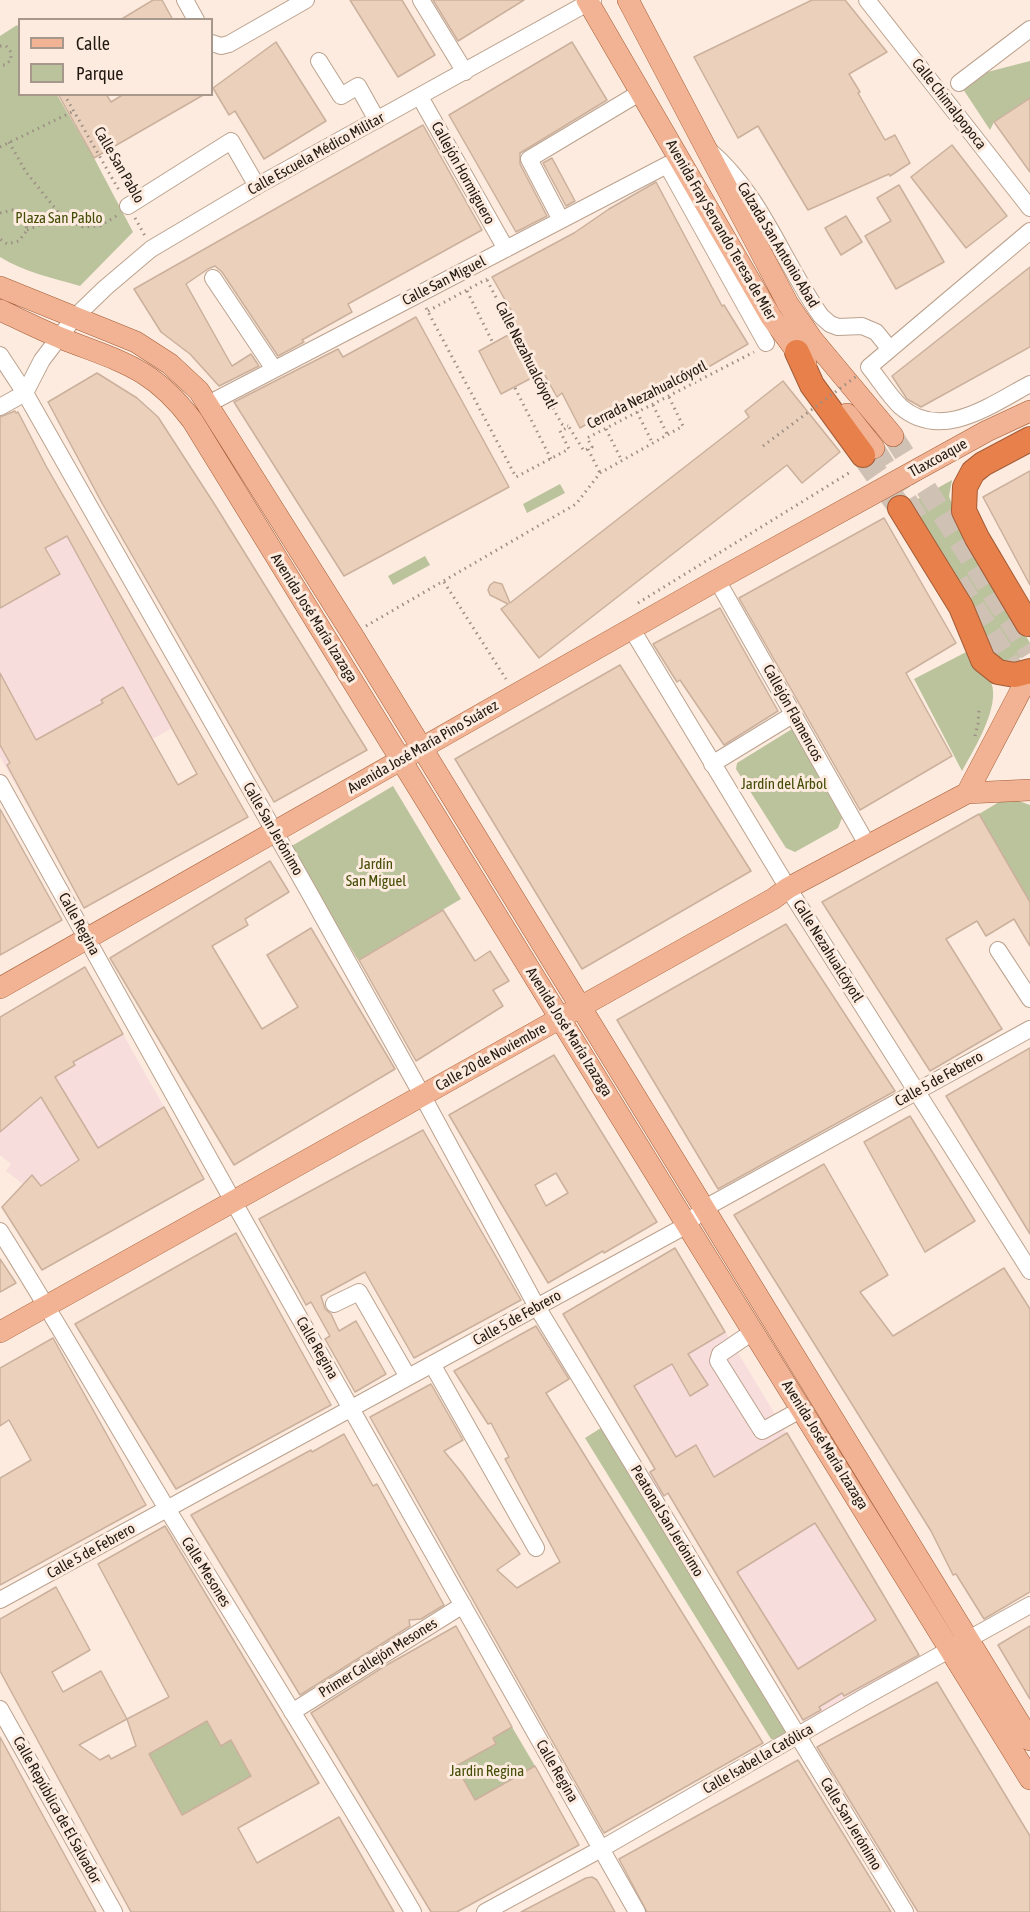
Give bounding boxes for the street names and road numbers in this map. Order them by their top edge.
street label: Calle Chimalpopoca [908,55,990,153]
street label: Calle Escuela Médico Militar [245,109,387,199]
street label: Callejón Hormiguero [427,119,499,227]
street label: Calle San Pablo [90,124,148,206]
street label: Avenida Fray Servando Teresa de Mier [662,137,780,323]
street label: Calzada San Antonio Abad [733,179,823,311]
street label: Calle San Miguel [399,252,489,310]
street label: Calle Nezahualcóyotl [491,299,561,411]
street label: Cerrada Nezahualcóyotl [584,357,710,433]
street label: Tlaxcoaque [906,435,970,481]
street label: Avenida José María Izazaga [267,550,361,686]
street label: Callejón Flamencos [759,661,827,765]
street label: Avenida José María Pino Suárez [344,696,502,798]
street label: Calle San Jerónimo [239,779,307,879]
street label: Calle Regina [54,890,104,958]
street label: Calle Nezahualcóyotl [789,896,867,1006]
street label: Avenida José María Izazaga [522,964,616,1100]
street label: Calle 20 de Noviembre [432,1019,550,1095]
street label: Calle 5 de Febrero [892,1047,986,1111]
street label: Calle 5 de Febrero [470,1286,564,1350]
street label: Calle Regina [292,1314,342,1382]
street label: Avenida José María Izazaga [778,1377,872,1513]
street label: Peatonal San Jerónimo [627,1462,707,1580]
street label: Calle 5 de Febrero [44,1519,138,1583]
street label: Calle Mesones [177,1534,235,1610]
street label: Primer Callejón Mesones [316,1614,440,1702]
street label: Calle Isabel la Católica [700,1720,816,1798]
street label: Calle República de El Salvador [9,1733,105,1887]
street label: Calle Regina [532,1737,582,1805]
street label: Calle San Jerónimo [816,1775,886,1873]

